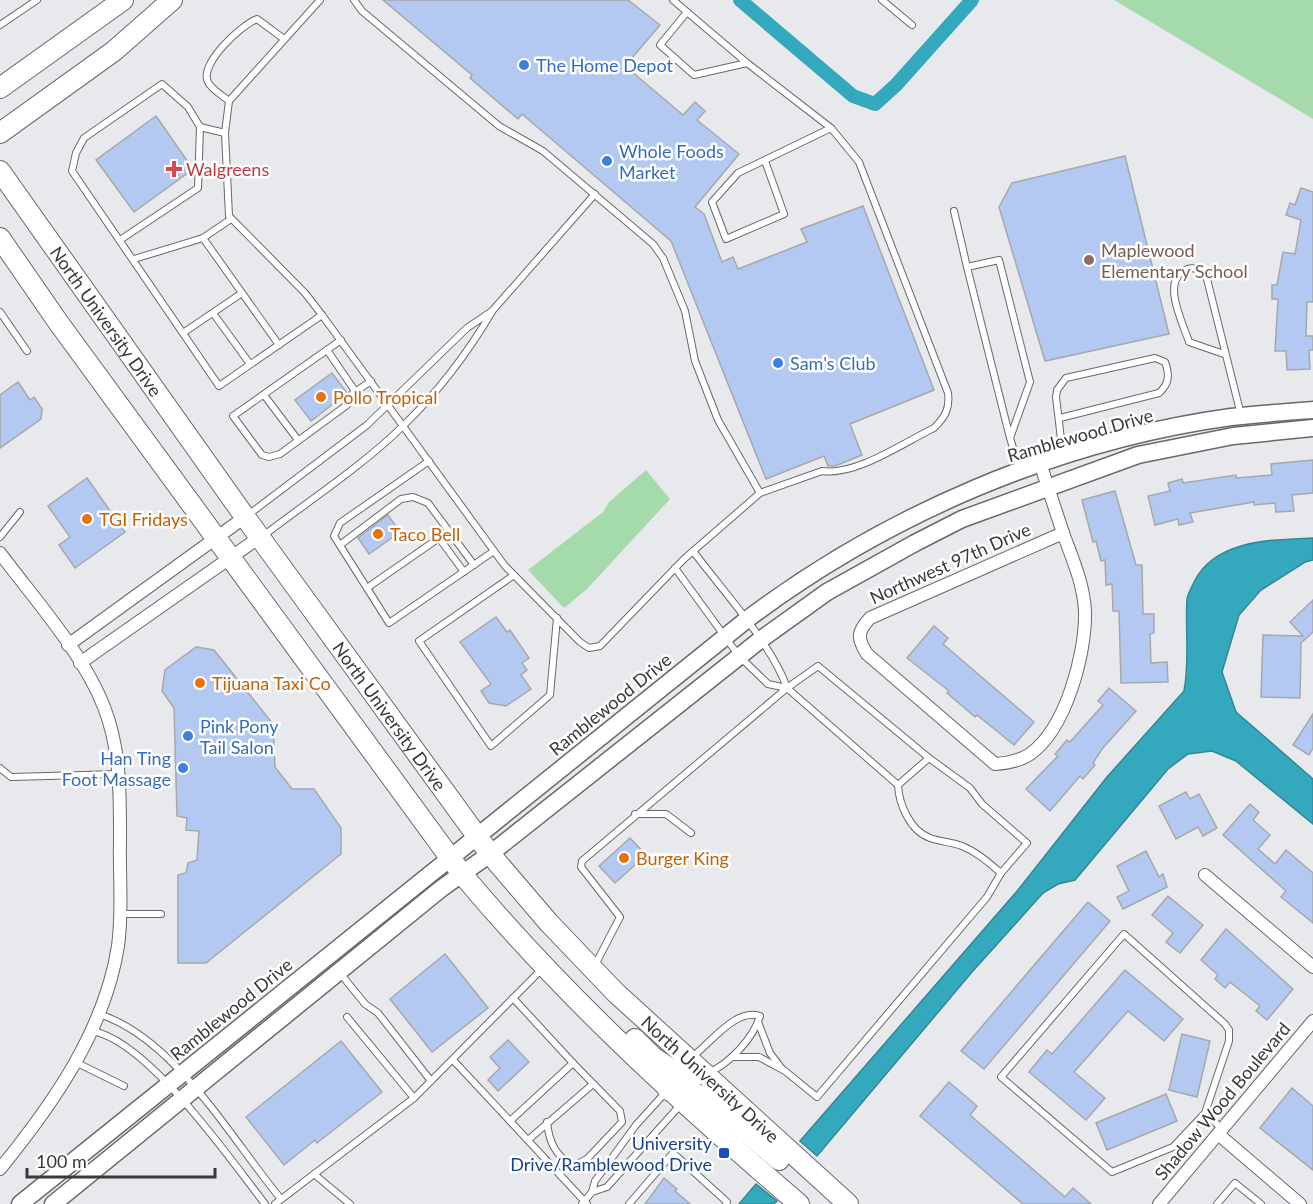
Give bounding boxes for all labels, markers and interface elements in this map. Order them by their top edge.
place label: The Home Depot [536,54,673,76]
marker: The Home Depot [517,58,531,72]
place label: Whole Foods Market [619,140,724,183]
marker: Whole Foods Market [600,154,614,168]
place label: Walgreens [186,158,269,180]
marker: Walgreens [167,162,181,176]
place label: Maplewood Elementary School [1101,239,1248,282]
street label: North University Drive [46,242,167,400]
marker: Maplewood Elementary School [1082,253,1096,267]
place label: Sam's Club [790,352,876,374]
marker: Sam's Club [771,356,785,370]
place label: Pollo Tropical [333,386,438,408]
marker: Pollo Tropical [314,390,328,404]
street label: Ramblewood Drive [1005,404,1155,466]
place label: TGI Fridays [99,508,188,530]
marker: TGI Fridays [80,512,94,526]
street label: Northwest 97th Drive [866,518,1034,608]
place label: Taco Bell [390,523,460,545]
marker: Taco Bell [371,527,385,541]
street label: North University Drive [328,637,451,795]
street label: Ramblewood Drive [545,648,675,760]
place label: Tijuana Taxi Co [212,672,331,694]
marker: Tijuana Taxi Co [193,676,207,690]
place label: Pink Pony Tail Salon [200,715,279,758]
marker: Pink Pony Tail Salon [181,729,195,743]
place label: Han Ting Foot Massage [62,747,171,790]
marker: Han Ting Foot Massage [176,761,190,775]
place label: Burger King [636,847,729,869]
marker: Burger King [617,851,631,865]
street label: Ramblewood Drive [166,953,296,1065]
street label: North University Drive [637,1011,784,1147]
street label: Shadow Wood Boulevard [1150,1018,1294,1184]
place label: University Drive/Ramblewood Drive [510,1132,713,1175]
scale bar [27,1141,214,1179]
marker: University Drive/Ramblewood Drive [717,1146,731,1160]
text: 100 m [36,1150,87,1172]

